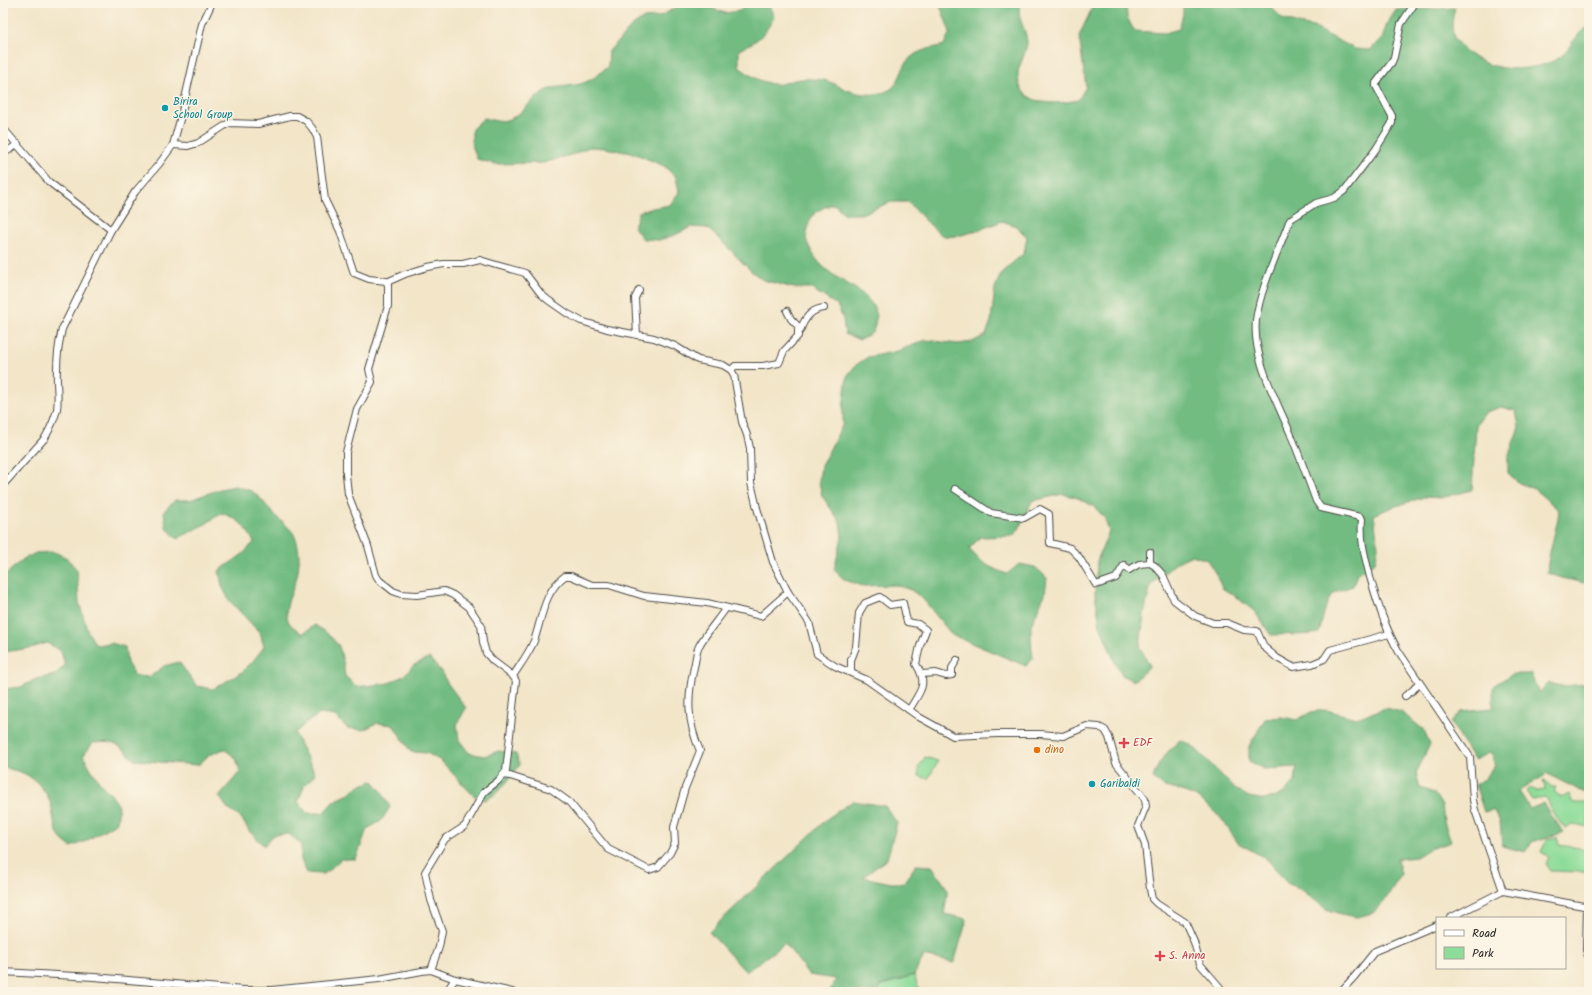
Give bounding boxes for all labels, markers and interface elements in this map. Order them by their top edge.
place label: Birira School Group [173,93,233,124]
marker: Birira School Group [160,103,170,113]
place label: EDF [1133,734,1154,752]
marker: EDF [1118,737,1130,749]
place label: dino [1045,741,1064,759]
marker: dino [1032,745,1042,755]
place label: Garibaldi [1100,775,1140,793]
marker: Garibaldi [1087,779,1097,789]
legend [1436,917,1566,969]
text: Road [1472,924,1497,943]
text: Park [1472,944,1494,963]
place label: S. Anna [1169,947,1205,965]
marker: S. Anna [1154,950,1166,962]

